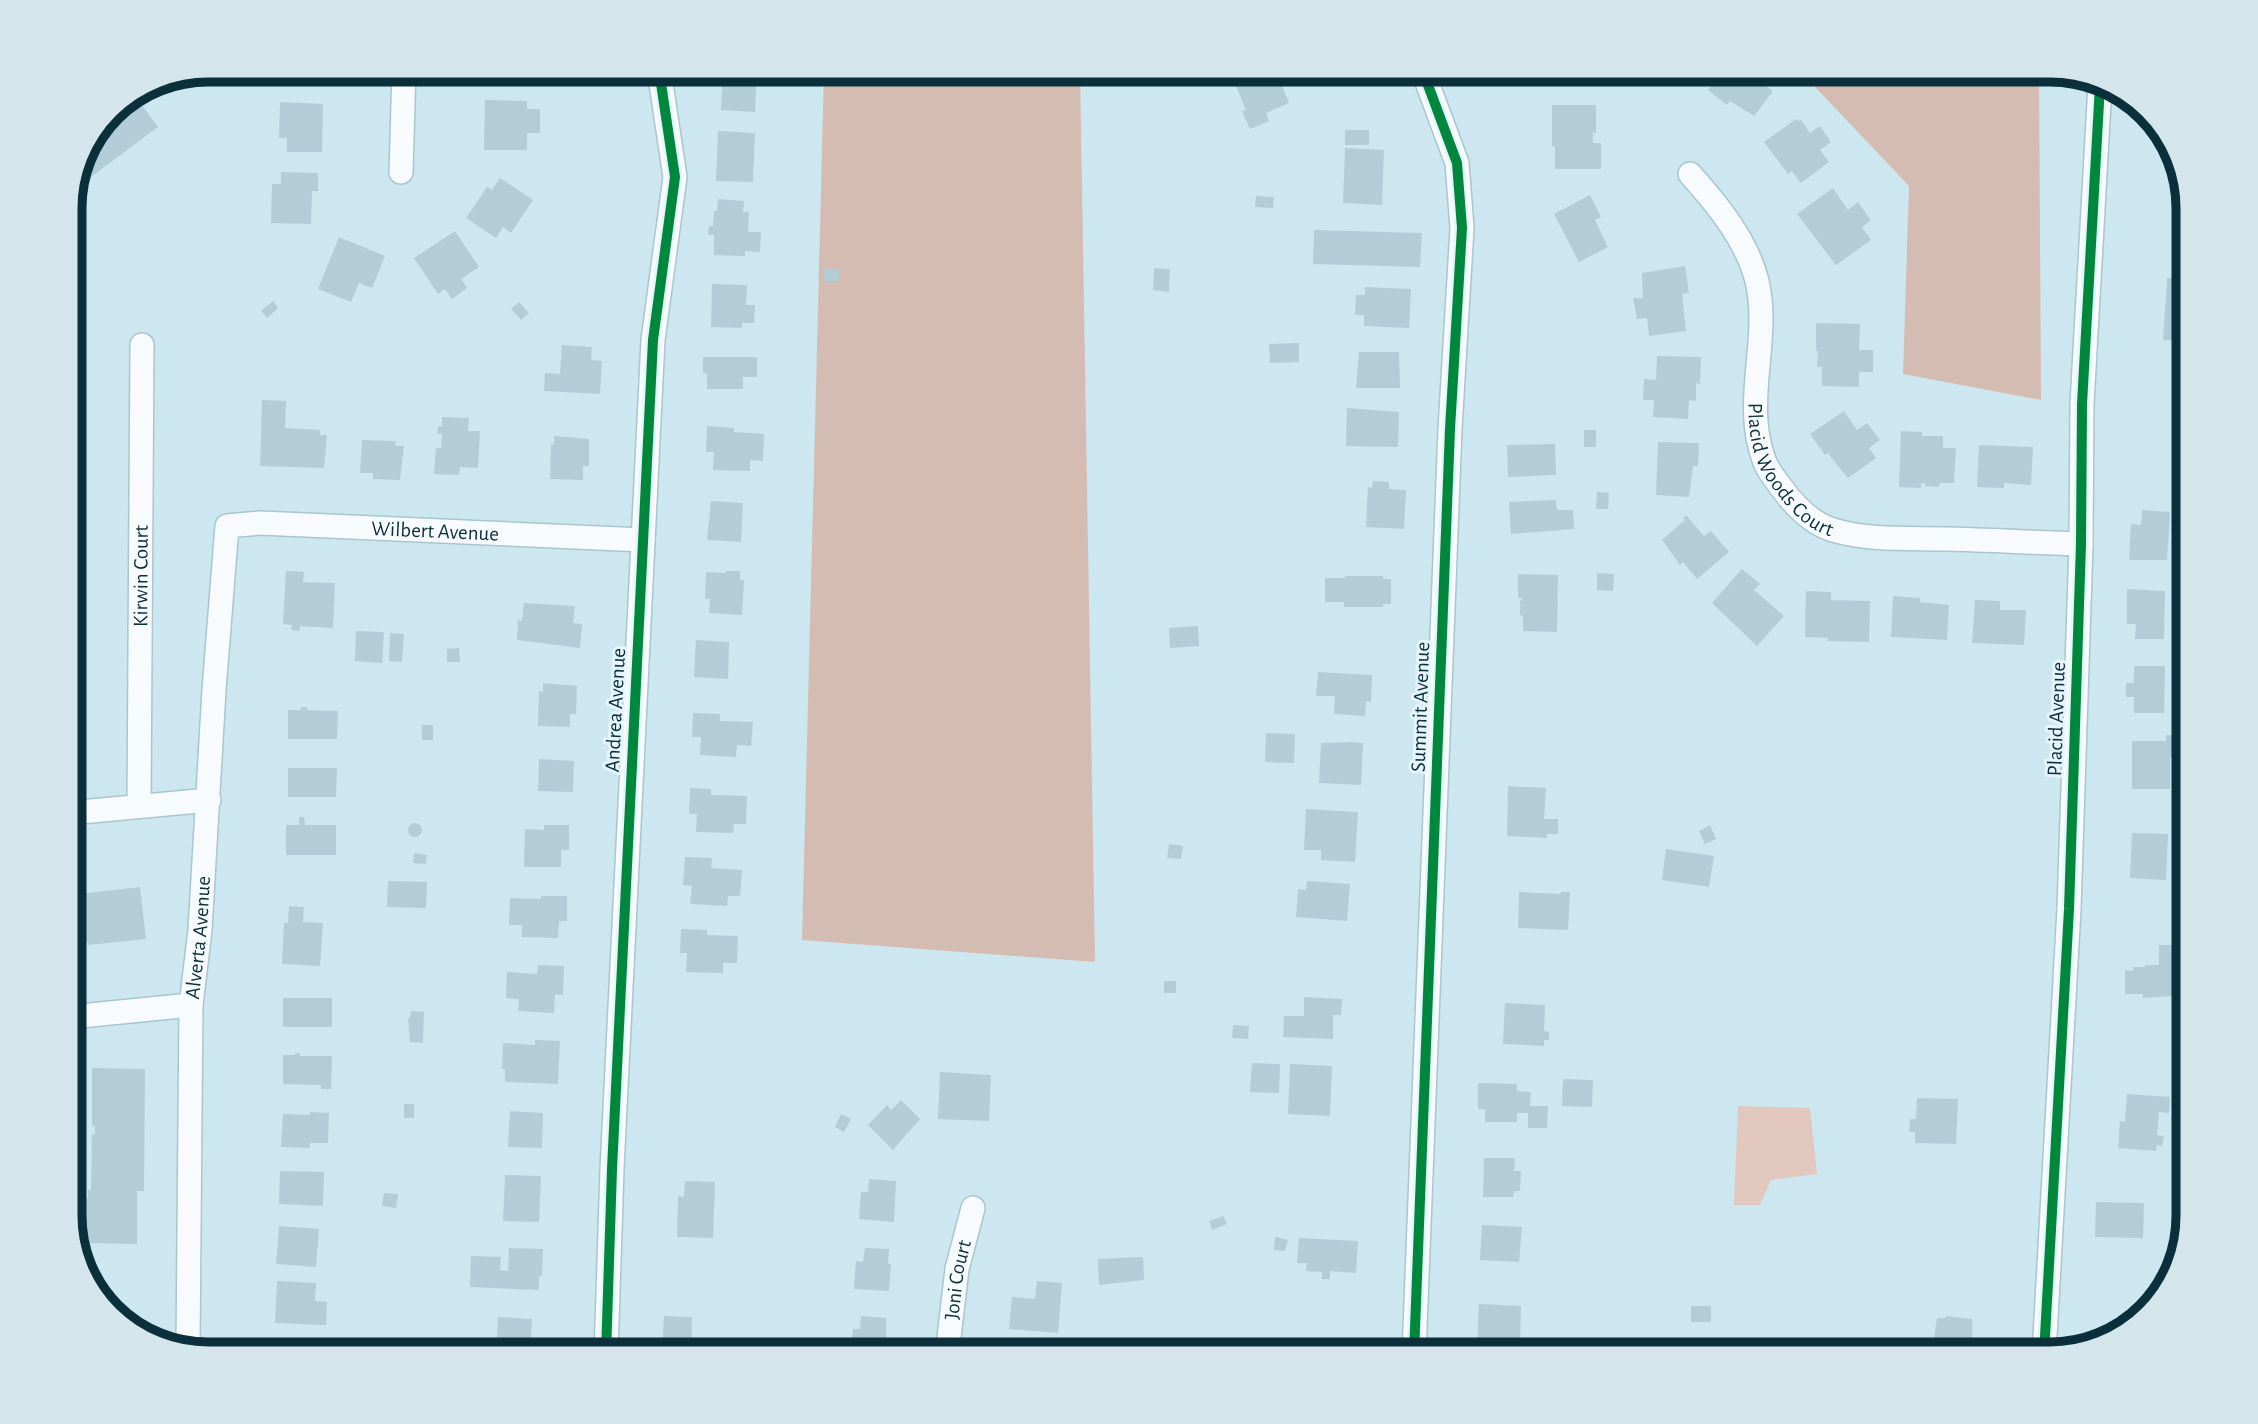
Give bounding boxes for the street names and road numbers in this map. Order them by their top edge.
street label: Placid Woods Court [1744,403,1836,540]
street label: Wilbert Avenue [371,518,499,545]
street label: Kirwin Court [130,525,152,627]
street label: Summit Avenue [1408,642,1433,772]
street label: Andrea Avenue [602,647,629,773]
street label: Placid Avenue [2044,661,2069,777]
street label: Alverta Avenue [182,875,214,1000]
street label: Joni Court [941,1238,975,1321]

